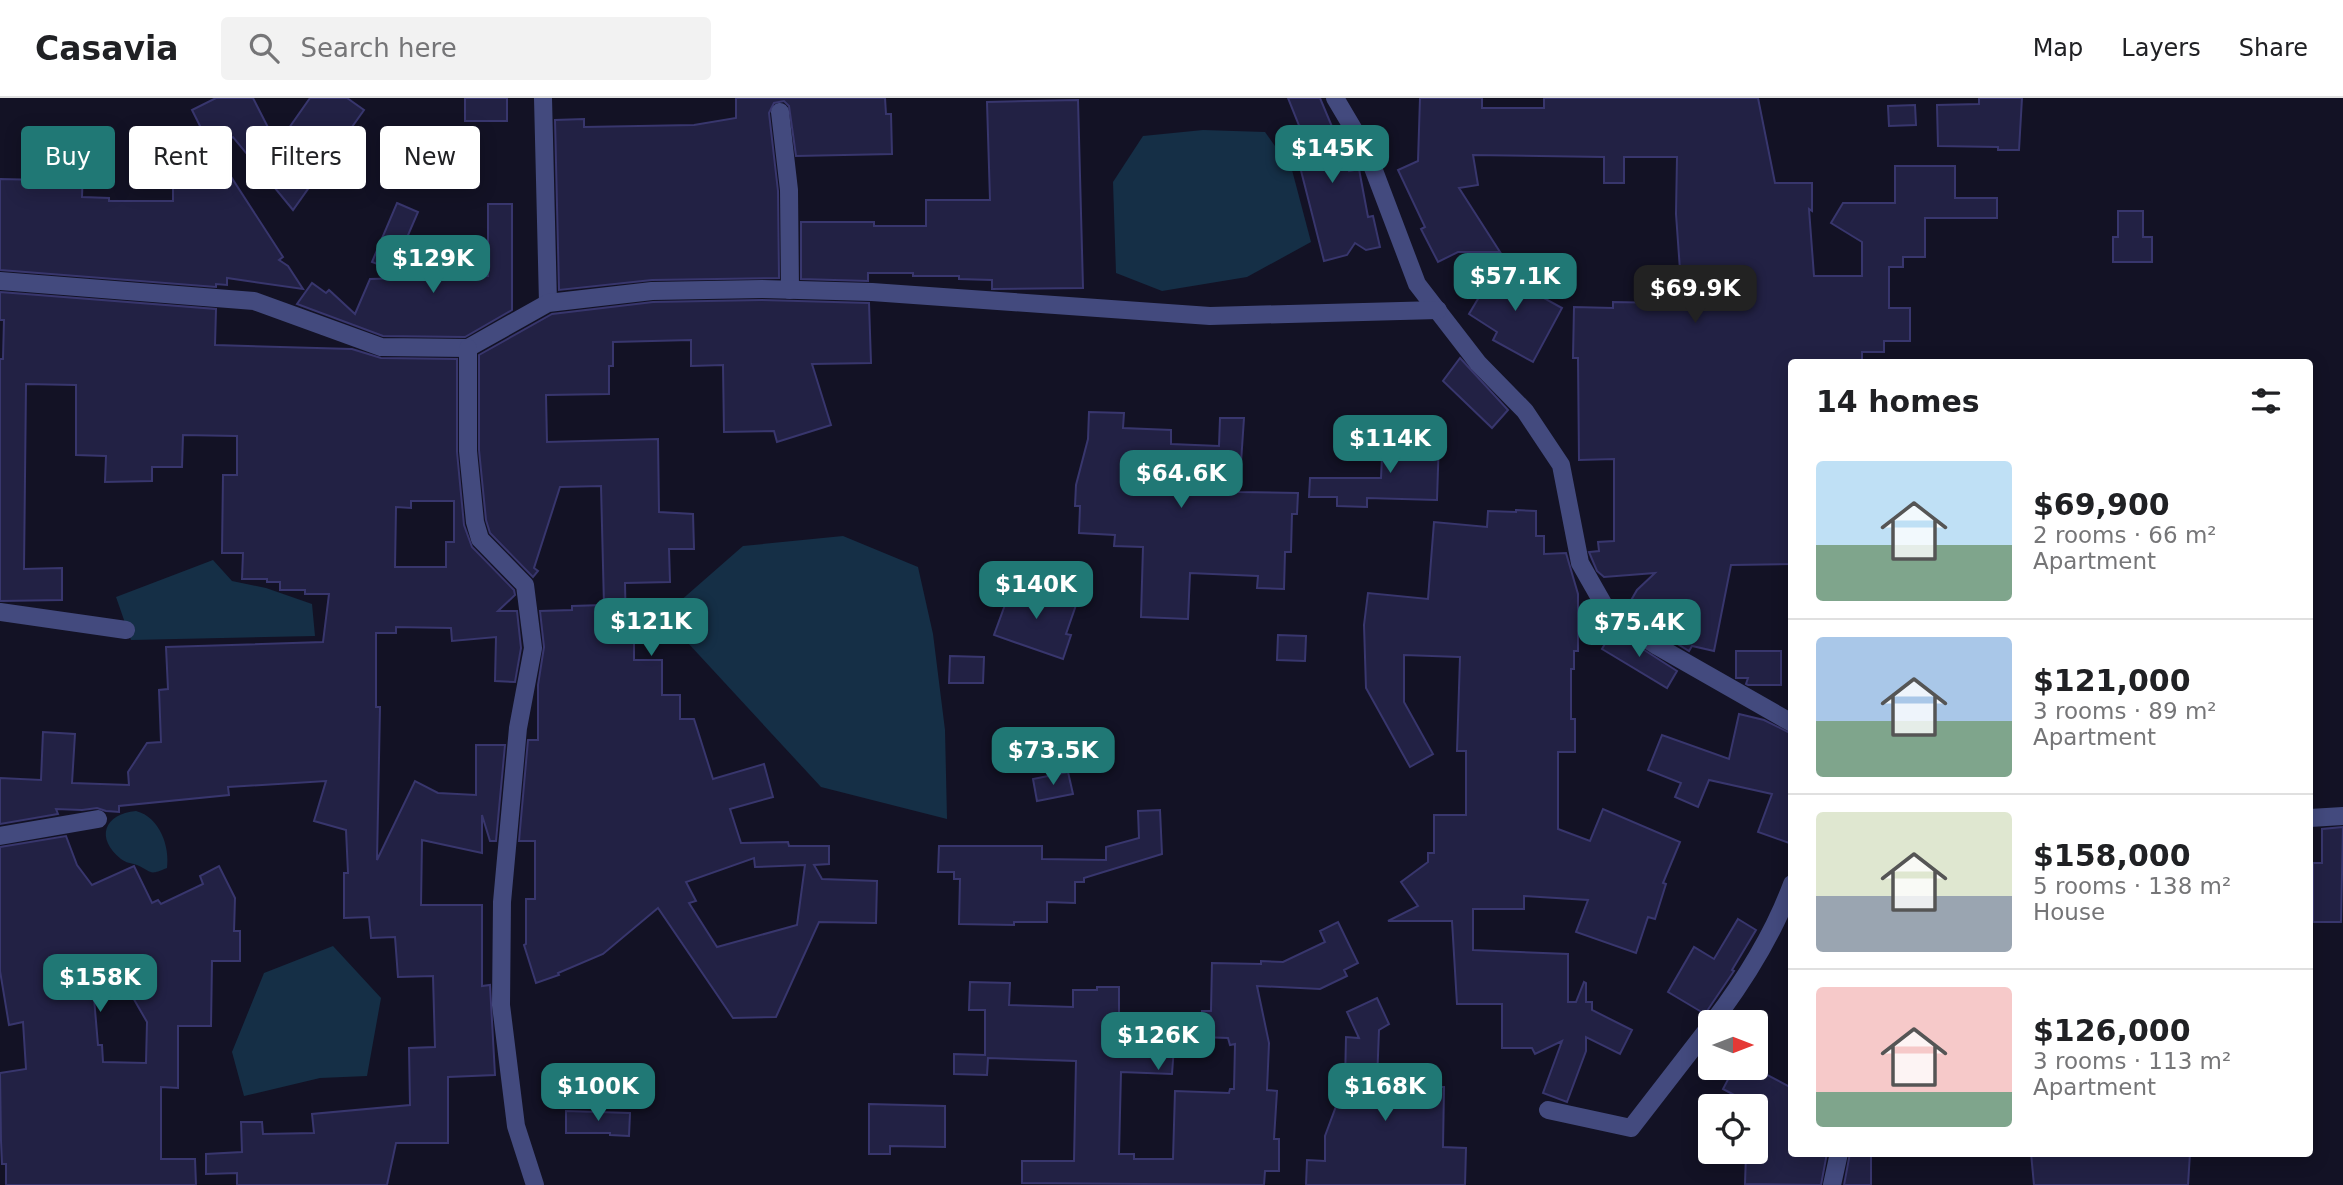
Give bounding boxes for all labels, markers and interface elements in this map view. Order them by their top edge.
search box [221,17,711,80]
text: Casavia [35,29,179,68]
icon: search [245,29,283,67]
text: Search here [301,33,457,63]
text: Map [2033,34,2083,62]
text: Layers [2121,34,2201,62]
text: Share [2239,34,2308,62]
chip: Buy [21,126,115,189]
chip: Rent [129,126,232,189]
chip: Filters [246,126,366,189]
chip: New [380,126,480,189]
pin: $145K [1283,126,1381,185]
text: $145K [1291,135,1373,161]
pin: $129K [384,236,482,295]
text: $129K [392,245,474,271]
pin: $57.1K [1458,254,1572,313]
text: $57.1K [1470,263,1560,289]
pin: $69.9K [1638,266,1752,325]
text: $69.9K [1650,275,1740,301]
icon: filters [2247,382,2285,420]
text: 14 homes [1816,384,1980,419]
pin: $114K [1341,416,1439,475]
text: $114K [1349,425,1431,451]
pin: $64.6K [1124,450,1238,510]
text: $64.6K [1136,460,1226,486]
text: $69,900 [2033,487,2170,522]
icon: home [1872,489,1956,573]
text: 2 rooms · 66 m² [2033,522,2217,548]
text: Apartment [2033,548,2156,574]
pin: $140K [987,561,1085,621]
text: $140K [995,571,1077,597]
pin: $121K [602,598,700,658]
pin: $75.4K [1582,600,1696,659]
text: $121K [610,608,692,634]
text: $75.4K [1594,609,1684,635]
text: $121,000 [2033,663,2191,698]
icon: home [1872,665,1956,749]
text: 3 rooms · 89 m² [2033,698,2217,724]
text: Apartment [2033,724,2156,750]
pin: $73.5K [996,728,1110,787]
text: $73.5K [1008,737,1098,763]
text: $158,000 [2033,838,2191,873]
icon: home [1872,840,1956,924]
text: 5 rooms · 138 m² [2033,873,2231,899]
text: House [2033,899,2105,925]
pin: $158K [51,954,149,1014]
text: $158K [59,964,141,990]
north arrow [1698,1010,1768,1080]
map controls [1698,1010,1768,1164]
pin: $126K [1109,1012,1207,1072]
text: $126,000 [2033,1013,2191,1048]
icon: home [1872,1015,1956,1099]
text: $126K [1117,1022,1199,1048]
text: 3 rooms · 113 m² [2033,1048,2231,1074]
pin: $100K [549,1063,647,1123]
pin: $168K [1336,1063,1434,1123]
text: $100K [557,1073,639,1099]
text: $168K [1344,1073,1426,1099]
text: Apartment [2033,1074,2156,1100]
button: locate [1698,1094,1768,1164]

